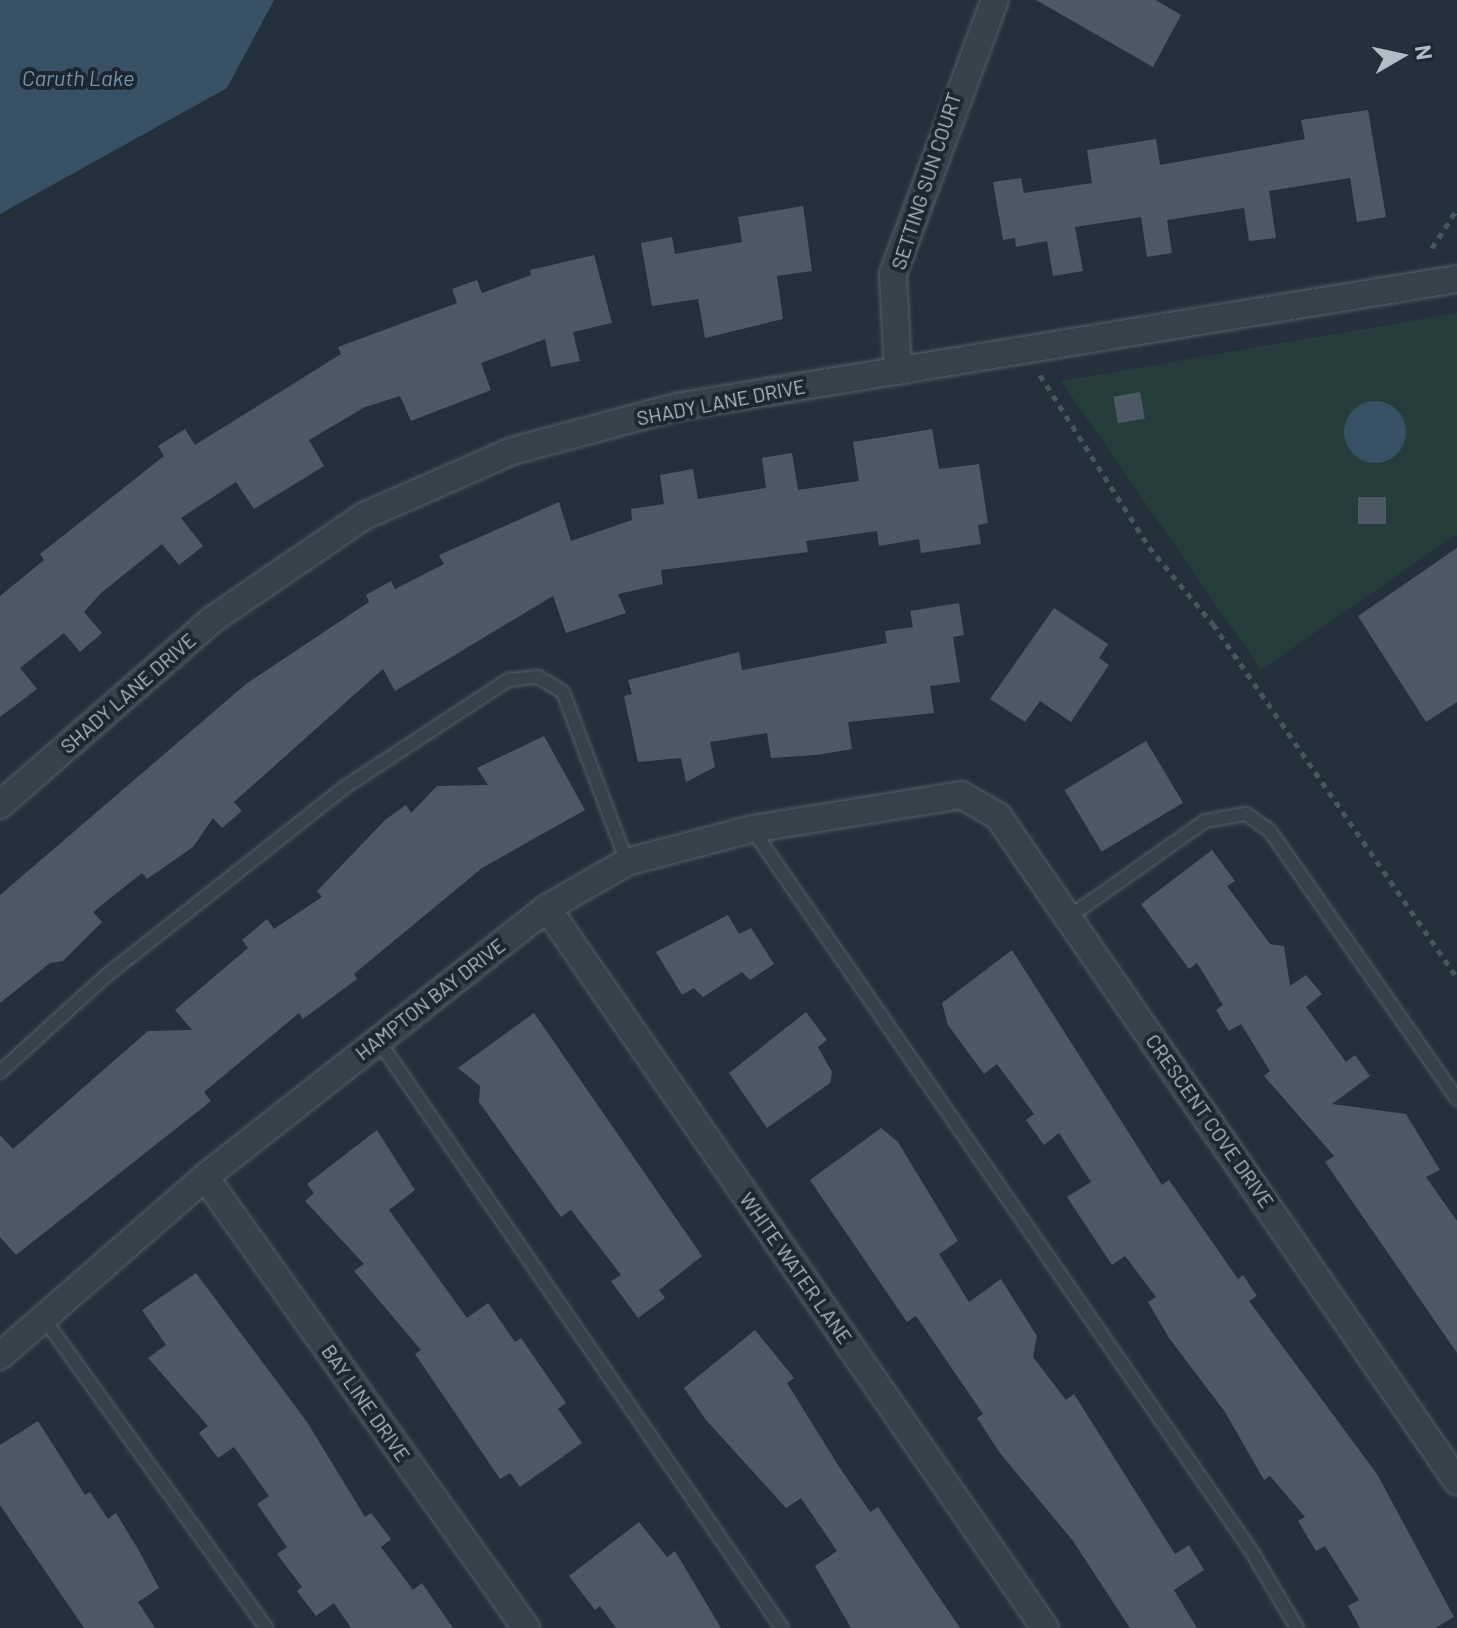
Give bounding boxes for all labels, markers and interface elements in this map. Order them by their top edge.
north arrow [1361,16,1441,96]
text: N [1411,43,1439,62]
water label: Caruth Lake [22,65,134,91]
street label: SETTING SUN COURT [886,89,966,273]
street label: SHADY LANE DRIVE [635,374,807,430]
street label: SHADY LANE DRIVE [55,628,201,758]
street label: HAMPTON BAY DRIVE [350,933,510,1065]
street label: CRESCENT COVE DRIVE [1141,1029,1279,1213]
street label: WHITE WATER LANE [735,1188,857,1348]
street label: BAY LINE DRIVE [317,1340,415,1466]

